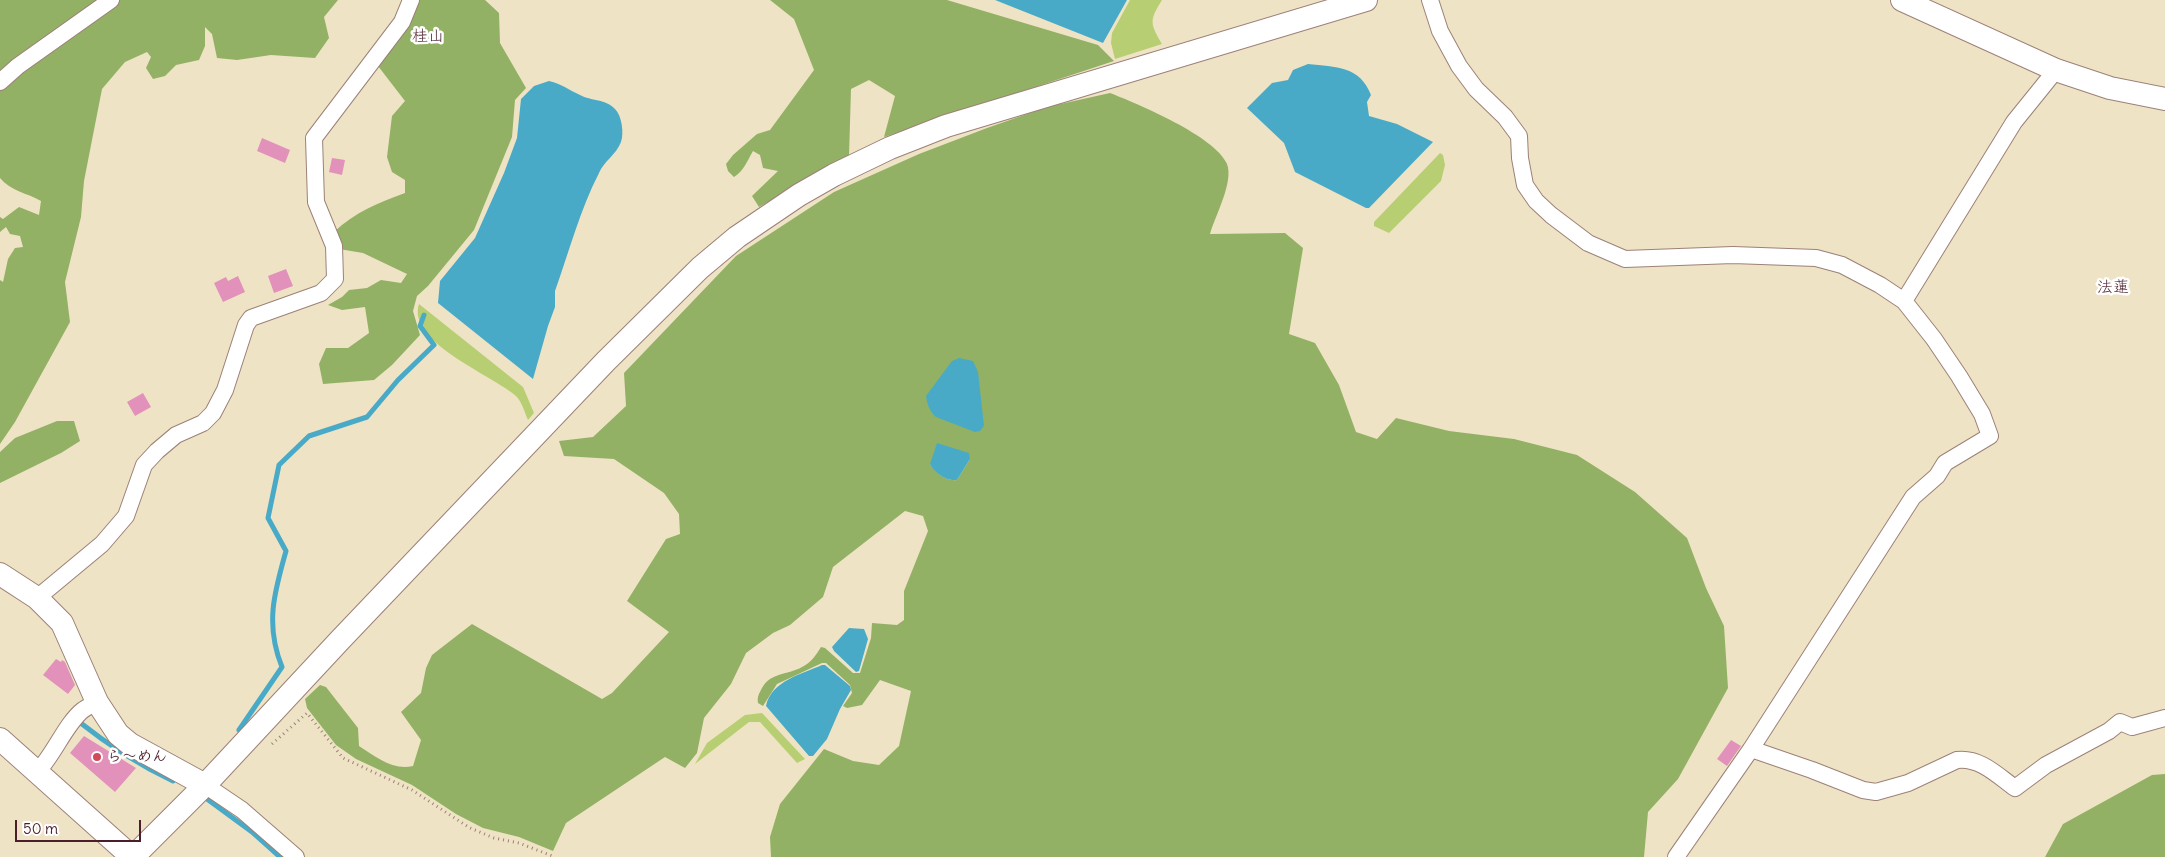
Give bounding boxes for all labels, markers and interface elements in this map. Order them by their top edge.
district label: 桂山 [412,26,444,46]
district label: 法蓮 [2097,277,2129,297]
place label: ら～めん [107,748,167,766]
marker: ら～めん [91,751,103,763]
scale bar [18,810,144,842]
text: 50 m [23,819,58,838]

